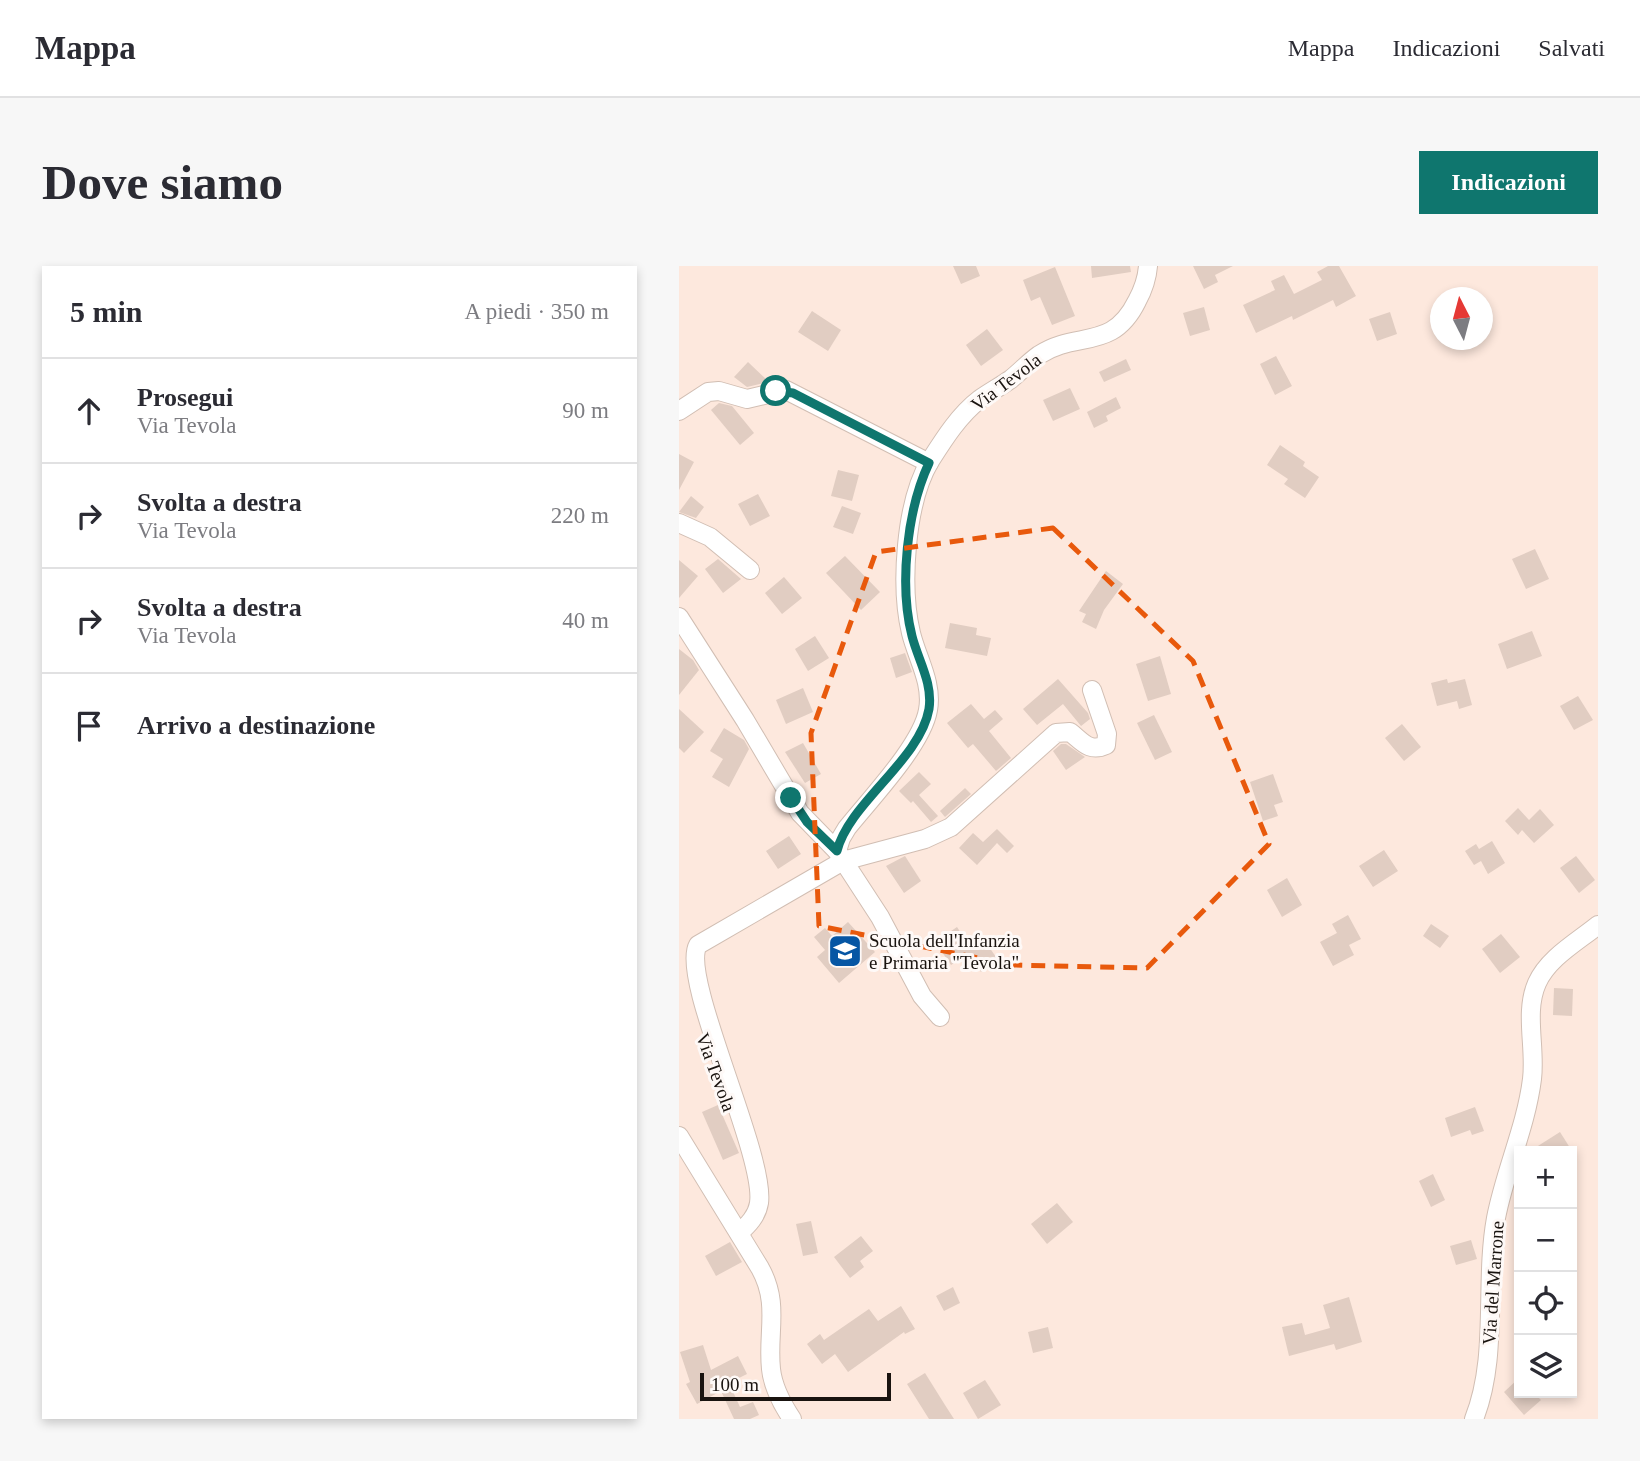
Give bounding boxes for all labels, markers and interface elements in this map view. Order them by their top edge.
text: Mappa [35,30,136,66]
text: Mappa [1288,35,1354,61]
text: Indicazioni [1392,35,1500,61]
text: Salvati [1538,35,1605,61]
button: Indicazioni [1419,151,1598,214]
text: Dove siamo [42,155,283,210]
north arrow [1430,287,1493,350]
text: 5 min [70,295,143,328]
text: A piedi · 350 m [465,299,609,324]
street label: Via Tevola [967,349,1046,415]
route start [760,375,791,406]
text: Prosegui [137,383,233,412]
icon: ahead [70,392,108,430]
text: 90 m [562,398,609,423]
text: Via Tevola [137,413,236,438]
text: Svolta a destra [137,488,302,517]
icon: right [70,497,108,535]
text: 220 m [551,503,609,528]
text: Via Tevola [137,518,236,543]
text: Svolta a destra [137,593,302,622]
icon: right [70,602,108,640]
text: 40 m [562,608,609,633]
text: Via Tevola [137,623,236,648]
icon: arrive [70,707,108,745]
text: Arrivo a destinazione [137,711,375,740]
route end [775,782,806,813]
place label: Scuola dell'Infanzia e Primaria "Tevola" [869,930,1020,973]
school or university icon: Scuola dell'Infanzia e Primaria "Tevola" [826,932,864,970]
street label: Via Tevola [692,1030,740,1115]
map controls [1514,1146,1577,1398]
button: + [1514,1146,1577,1209]
button: − [1514,1209,1577,1272]
street label: Via del Marrone [1478,1220,1508,1346]
button: locate [1514,1272,1577,1335]
button: layers [1514,1335,1577,1398]
scale bar [700,1370,891,1402]
text: 100 m [711,1374,759,1395]

